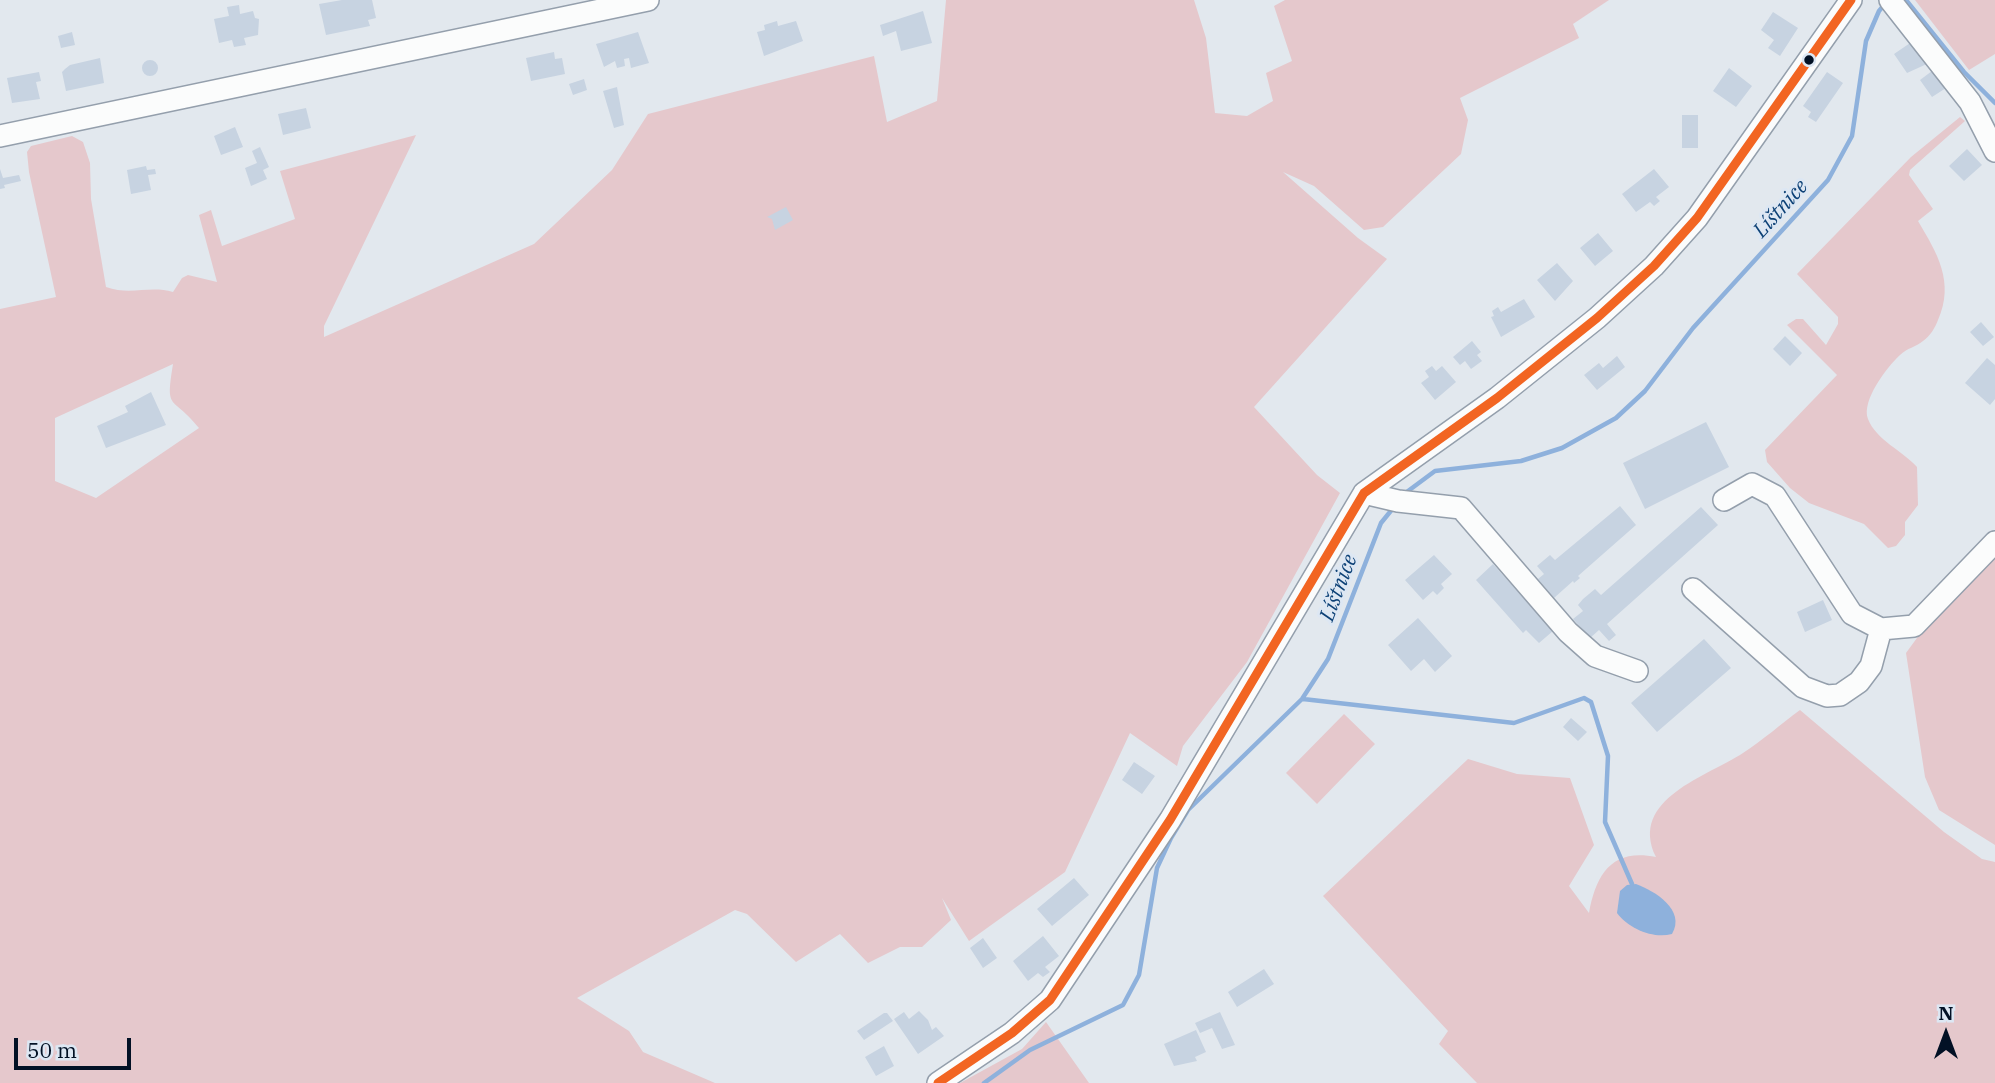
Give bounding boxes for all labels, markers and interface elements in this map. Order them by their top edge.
unlabelled marker [1802,53,1816,67]
water label: Líštnice [1748,175,1814,243]
water label: Líštnice [1315,551,1363,625]
north arrow [1911,999,1981,1069]
text: N [1938,1001,1954,1025]
scale bar [18,1024,135,1068]
text: 50 m [27,1036,77,1064]

